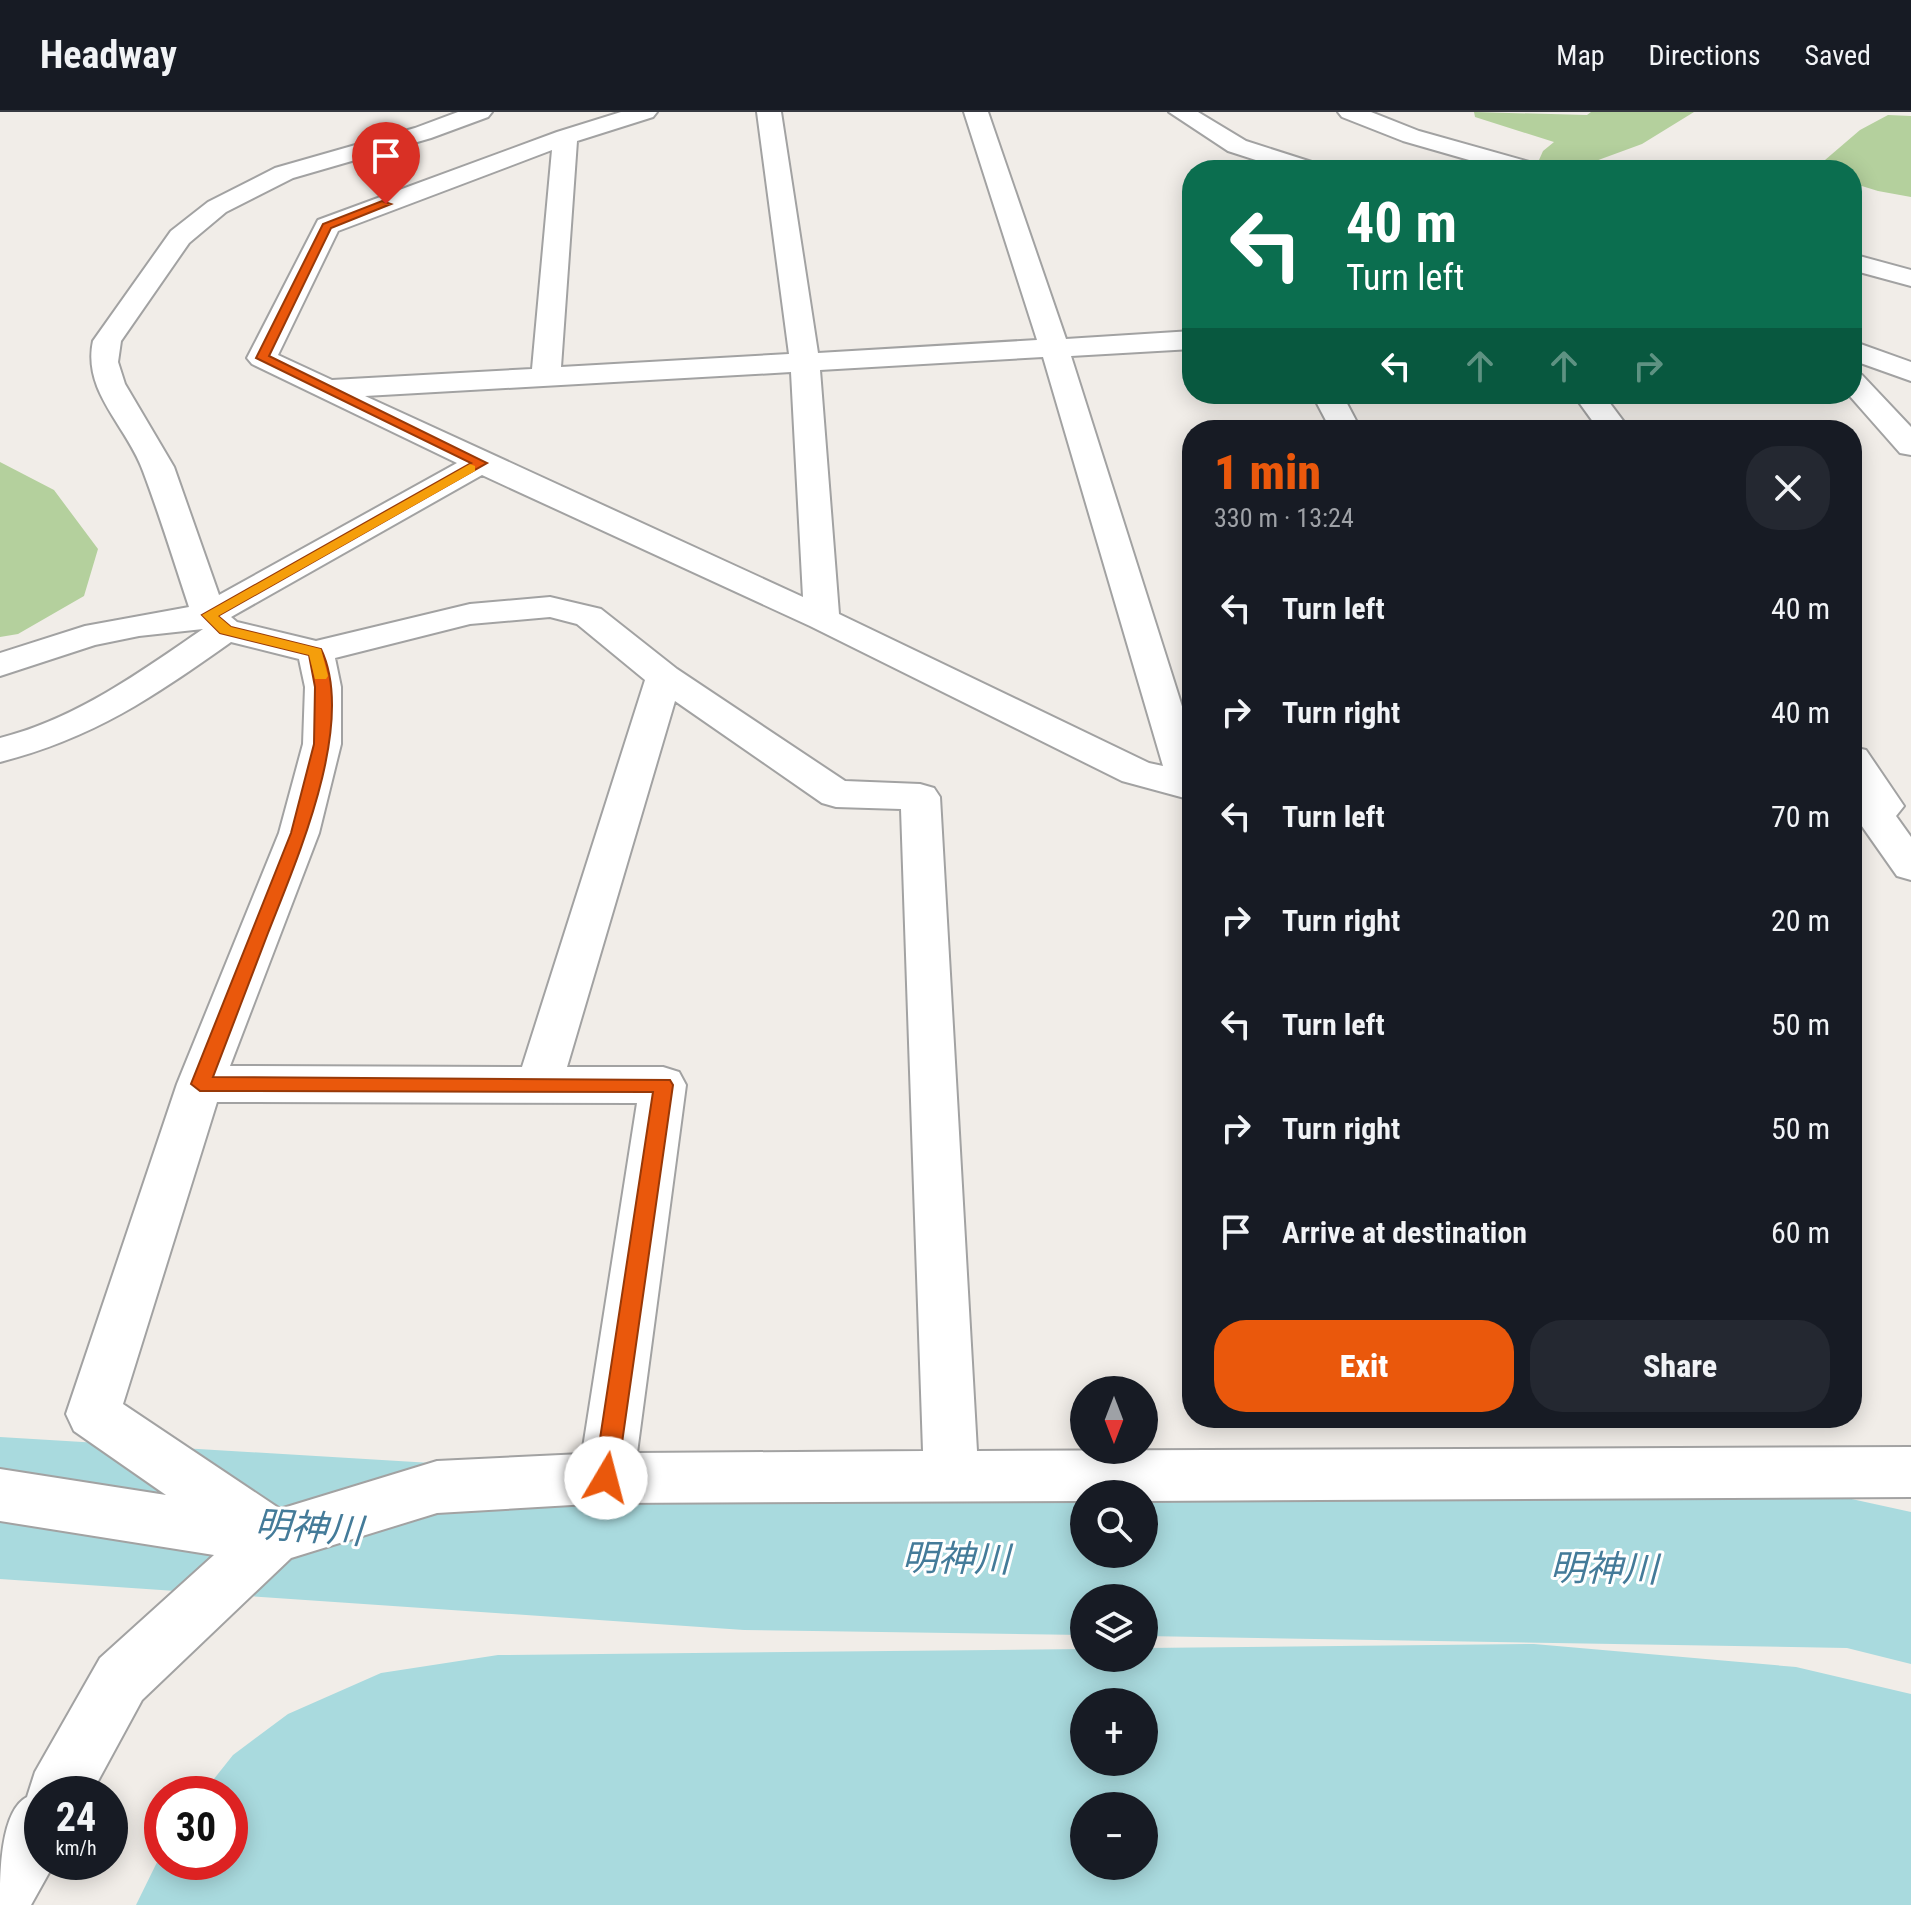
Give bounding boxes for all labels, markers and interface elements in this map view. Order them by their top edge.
text: Headway [40,33,177,77]
text: Map [1556,39,1605,72]
text: Directions [1649,39,1760,72]
text: Saved [1804,39,1871,72]
pin [352,122,420,204]
icon: arrive [364,134,408,178]
text: 40 m [1346,190,1457,256]
icon: left [1214,192,1318,296]
text: Turn left [1346,257,1464,299]
icon: left [1374,344,1418,388]
icon: ahead [1458,344,1502,388]
icon: ahead [1542,344,1586,388]
icon: right [1626,344,1670,388]
text: 1 min [1214,444,1321,501]
button: close [1746,446,1830,530]
text: 330 m · 13:24 [1214,503,1354,533]
icon: left [1214,586,1258,630]
text: Turn left [1282,591,1385,626]
text: 40 m [1771,591,1830,626]
icon: right [1214,690,1258,734]
text: Turn right [1282,695,1400,730]
text: 40 m [1771,695,1830,730]
icon: left [1214,794,1258,838]
text: Turn left [1282,799,1385,834]
text: 70 m [1771,799,1830,834]
icon: right [1214,898,1258,942]
text: Turn right [1282,903,1400,938]
text: 20 m [1771,903,1830,938]
icon: left [1214,1002,1258,1046]
text: Turn left [1282,1007,1385,1042]
text: 50 m [1771,1007,1830,1042]
icon: right [1214,1106,1258,1150]
text: Turn right [1282,1111,1400,1146]
text: 50 m [1771,1111,1830,1146]
icon: arrive [1214,1210,1258,1254]
text: Arrive at destination [1282,1215,1527,1250]
text: 60 m [1771,1215,1830,1250]
button: Exit [1214,1320,1514,1412]
button: Share [1530,1320,1830,1412]
north arrow [1070,1376,1158,1464]
map controls [1070,1376,1158,1880]
position arrow [564,1436,648,1520]
button: search [1070,1480,1158,1568]
water label: 明神川 [254,1503,368,1553]
water label: 明神川 [902,1537,1014,1581]
water label: 明神川 [1550,1547,1662,1591]
button: layers [1070,1584,1158,1672]
button: + [1070,1688,1158,1776]
speed limit sign: 30 [144,1776,248,1880]
button: − [1070,1792,1158,1880]
text: 24 [56,1794,96,1841]
text: km/h [55,1836,97,1860]

